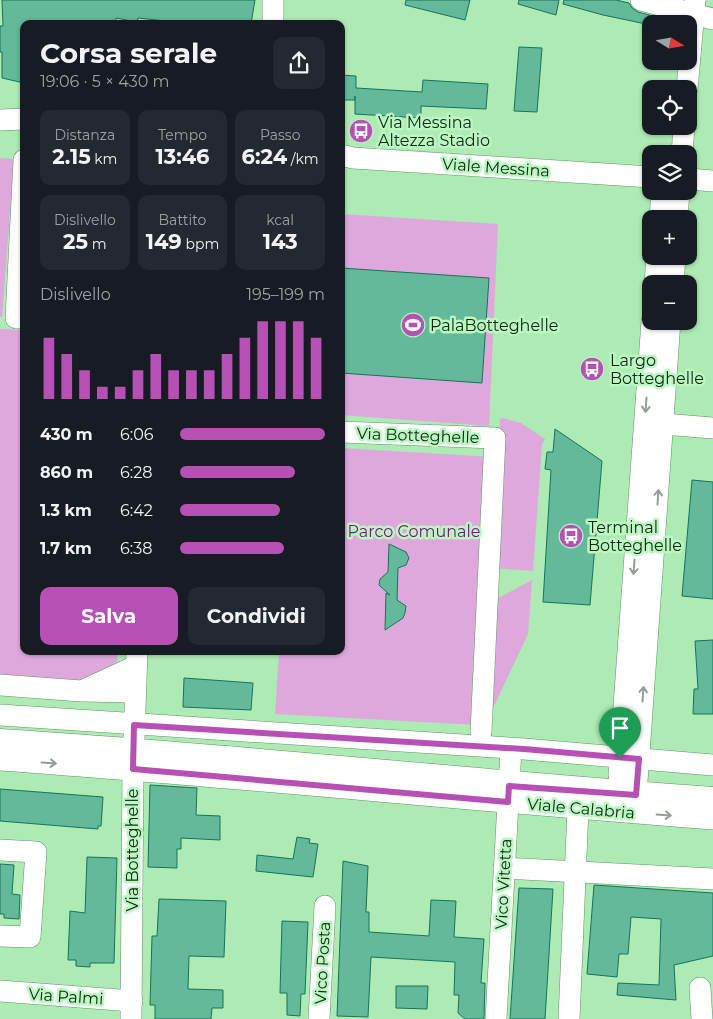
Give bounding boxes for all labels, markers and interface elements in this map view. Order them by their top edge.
north arrow [642,15,698,70]
map controls [642,15,697,330]
text: Corsa serale [40,36,217,70]
button: share [273,37,325,89]
text: 19:06 · 5 × 430 m [40,72,169,91]
button: locate [642,80,697,135]
place label: Via Messina Altezza Stadio [378,113,490,150]
bus stop icon: Via Messina Altezza Stadio [348,118,374,144]
text: Distanza [54,126,115,144]
text: Tempo [158,126,207,144]
text: Passo [260,126,300,144]
text: 2.15 [52,144,91,169]
text: 13:46 [155,144,210,169]
text: 6:24 [242,144,287,169]
button: layers [642,145,697,200]
text: km [91,150,117,168]
text: /km [287,150,319,168]
street label: Viale Messina [441,154,550,181]
button: + [642,210,697,265]
text: Dislivello [54,211,116,229]
text: Battito [159,211,206,229]
text: kcal [266,211,294,229]
text: 25 [63,229,88,254]
text: 149 [146,229,182,254]
text: 143 [263,229,298,254]
text: m [88,235,107,253]
text: bpm [182,235,219,253]
button: − [642,275,697,330]
text: Dislivello [40,285,111,304]
text: 195–199 m [246,285,325,304]
sports icon: PalaBotteghelle [400,312,426,338]
place label: PalaBotteghelle [430,316,558,335]
place label: Largo Botteghelle [610,351,704,388]
bus stop icon: Largo Botteghelle [579,356,605,382]
one-way arrow [641,397,651,413]
street label: Via Botteghelle [356,424,480,447]
text: 430 m [40,425,93,444]
text: 6:06 [120,425,153,444]
text: 860 m [40,463,93,482]
text: 6:28 [120,463,152,482]
one-way arrow [653,490,663,506]
text: 1.3 km [40,501,92,520]
text: 6:42 [120,501,153,520]
place label: Terminal Botteghelle [588,518,682,555]
park label: Parco Comunale [348,522,480,541]
bus stop icon: Terminal Botteghelle [558,523,584,549]
text: 1.7 km [40,539,92,558]
text: 6:38 [120,539,152,558]
one-way arrow [630,559,639,575]
button: Salva [40,587,178,645]
button: Condividi [188,587,325,645]
one-way arrow [639,687,648,703]
pin [599,707,641,758]
icon: arrive [606,714,634,742]
one-way arrow [40,759,56,768]
street label: Via Botteghelle [123,789,142,911]
street label: Viale Calabria [526,794,636,823]
one-way arrow [656,810,672,820]
street label: Vico Vitetta [492,838,515,930]
street label: Vico Posta [311,921,334,1005]
street label: Via Palmi [28,984,104,1009]

